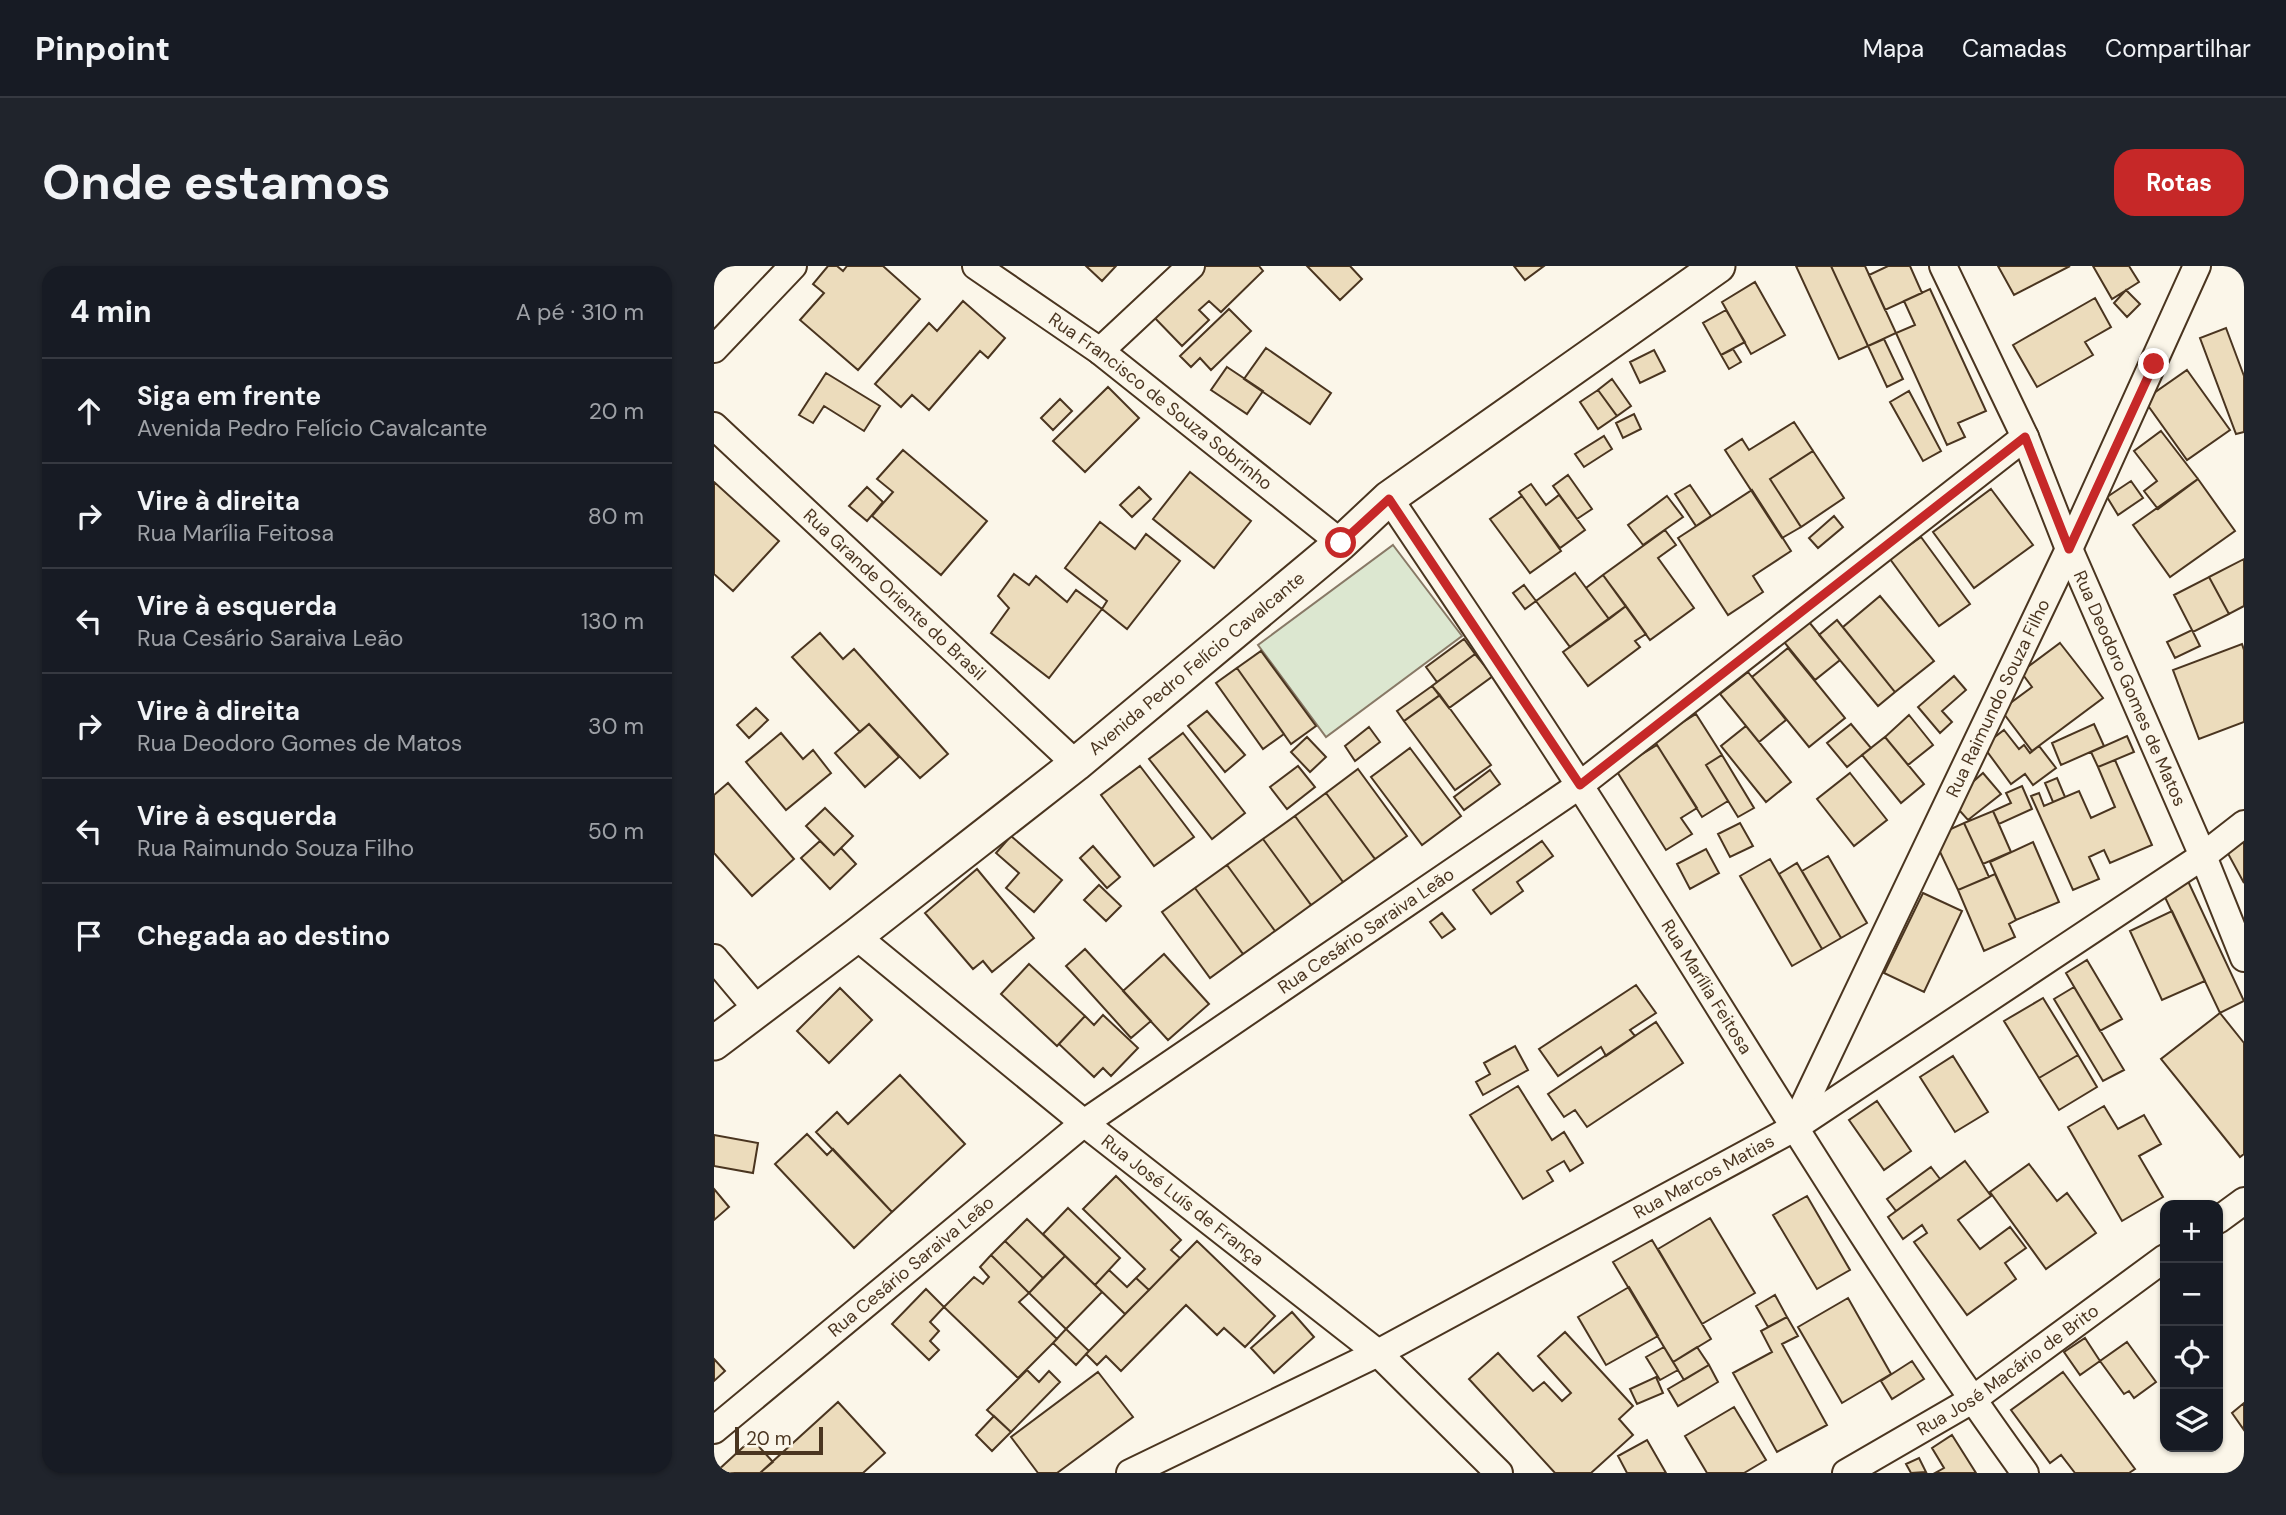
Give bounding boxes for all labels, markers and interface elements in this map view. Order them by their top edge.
text: Pinpoint [35,27,170,70]
text: Mapa [1863,33,1924,64]
text: Camadas [1962,33,2067,64]
text: Compartilhar [2105,33,2251,64]
button: Rotas [2114,149,2244,216]
text: Onde estamos [42,150,391,214]
text: 4 min [70,292,152,331]
text: A pé · 310 m [516,297,644,327]
street label: Rua Francisco de Souza Sobrinho [1044,307,1277,496]
route end [2138,348,2169,379]
text: Siga em frente [137,379,321,413]
icon: ahead [70,392,108,430]
text: 20 m [589,396,644,426]
text: Avenida Pedro Felício Cavalcante [137,413,487,443]
text: Vire à direita [137,484,300,518]
icon: right [70,497,108,535]
text: 80 m [588,501,644,531]
street label: Rua Grande Oriente do Brasil [798,503,991,686]
text: Rua Marília Feitosa [137,518,334,548]
route start [1325,527,1356,558]
street label: Avenida Pedro Felício Cavalcante [1083,566,1310,761]
street label: Rua Deodoro Gomes de Matos [2068,567,2192,810]
text: Vire à esquerda [137,589,337,623]
street label: Rua Raimundo Souza Filho [1940,595,2055,801]
icon: left [70,602,108,640]
text: 130 m [581,606,644,636]
text: Rua Cesário Saraiva Leão [137,623,403,653]
text: Vire à direita [137,694,300,728]
icon: right [70,707,108,745]
text: 30 m [588,711,644,741]
text: Rua Deodoro Gomes de Matos [137,728,462,758]
text: Vire à esquerda [137,799,337,833]
icon: left [70,812,108,850]
text: 50 m [588,816,644,846]
text: Rua Raimundo Souza Filho [137,833,414,863]
street label: Rua Cesário Saraiva Leão [1273,862,1459,1000]
street label: Rua Marília Feitosa [1656,915,1758,1059]
icon: arrive [70,917,108,955]
text: Chegada ao destino [137,919,390,953]
street label: Rua José Luís de França [1096,1129,1269,1271]
street label: Rua Marcos Matias [1629,1129,1778,1225]
street label: Rua Cesário Saraiva Leão [823,1191,999,1342]
map controls [2160,1200,2223,1452]
button: + [2160,1200,2223,1263]
button: − [2160,1263,2223,1326]
street label: Rua José Macário de Brito [1912,1299,2104,1441]
button: locate [2160,1326,2223,1389]
button: layers [2160,1389,2223,1452]
scale bar [735,1424,822,1456]
text: 20 m [746,1426,792,1451]

